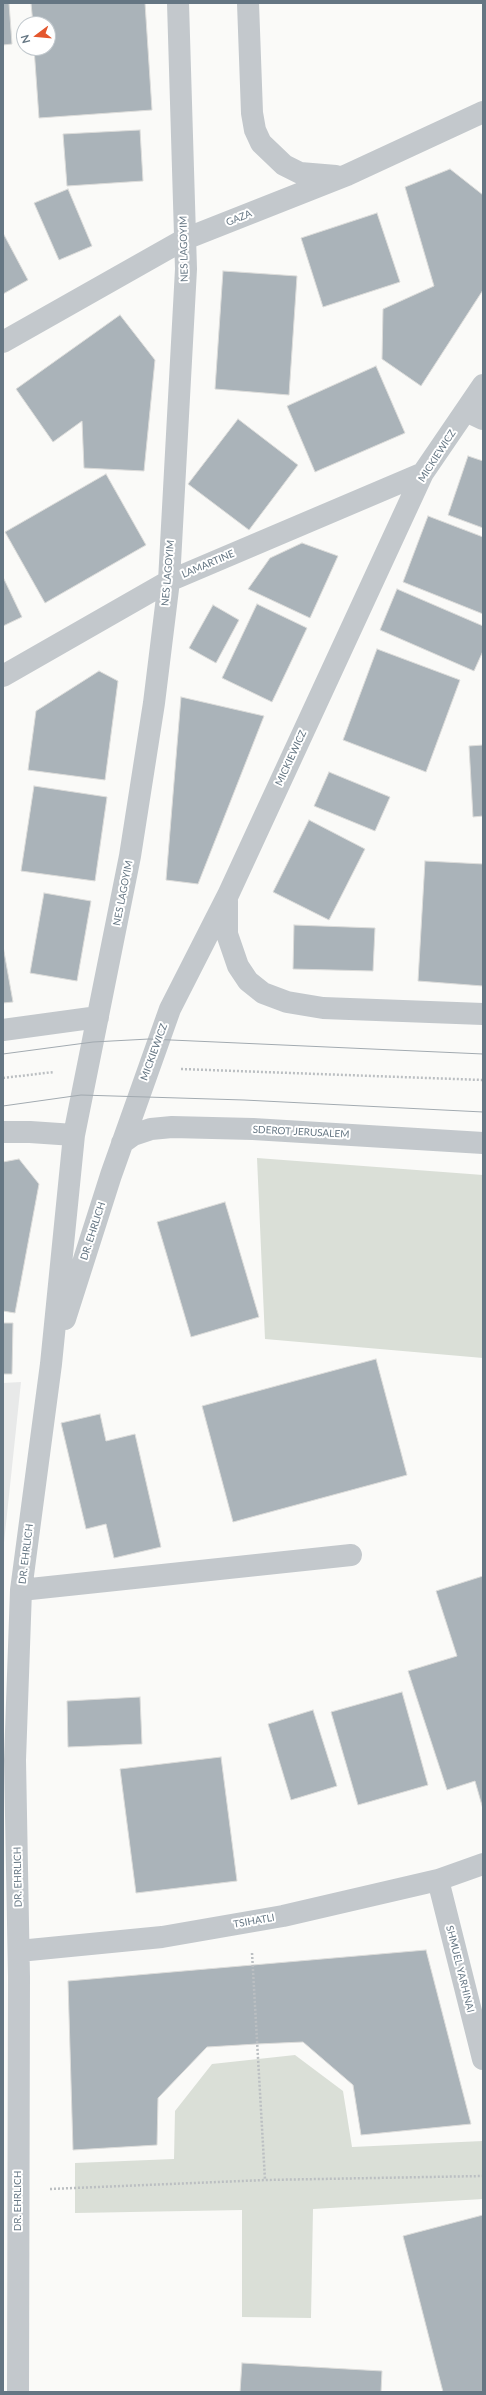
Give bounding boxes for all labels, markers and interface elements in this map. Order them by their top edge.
north arrow [16,16,56,56]
text: N [18,33,32,45]
street label: GAZA [224,207,254,229]
street label: NES LAGOYIM [177,216,191,282]
street label: MICKIEWICZ [416,428,458,484]
street label: NES LAGOYIM [159,539,177,607]
street label: LAMARTINE [180,548,236,580]
street label: MICKIEWICZ [273,728,309,788]
street label: NES LAGOYIM [111,859,135,927]
street label: MICKIEWICZ [138,1022,170,1082]
street label: SDEROT JERUSALEM [252,1123,350,1141]
street label: DR. EHRLICH [78,1200,108,1262]
street label: DR. EHRLICH [16,1523,36,1585]
street label: DR. EHRLICH [11,1847,25,1907]
street label: TSIHATLI [232,1911,276,1931]
street label: SHMUEL YARHINAI [443,1924,477,2014]
street label: DR. EHRLICH [12,2171,24,2231]

